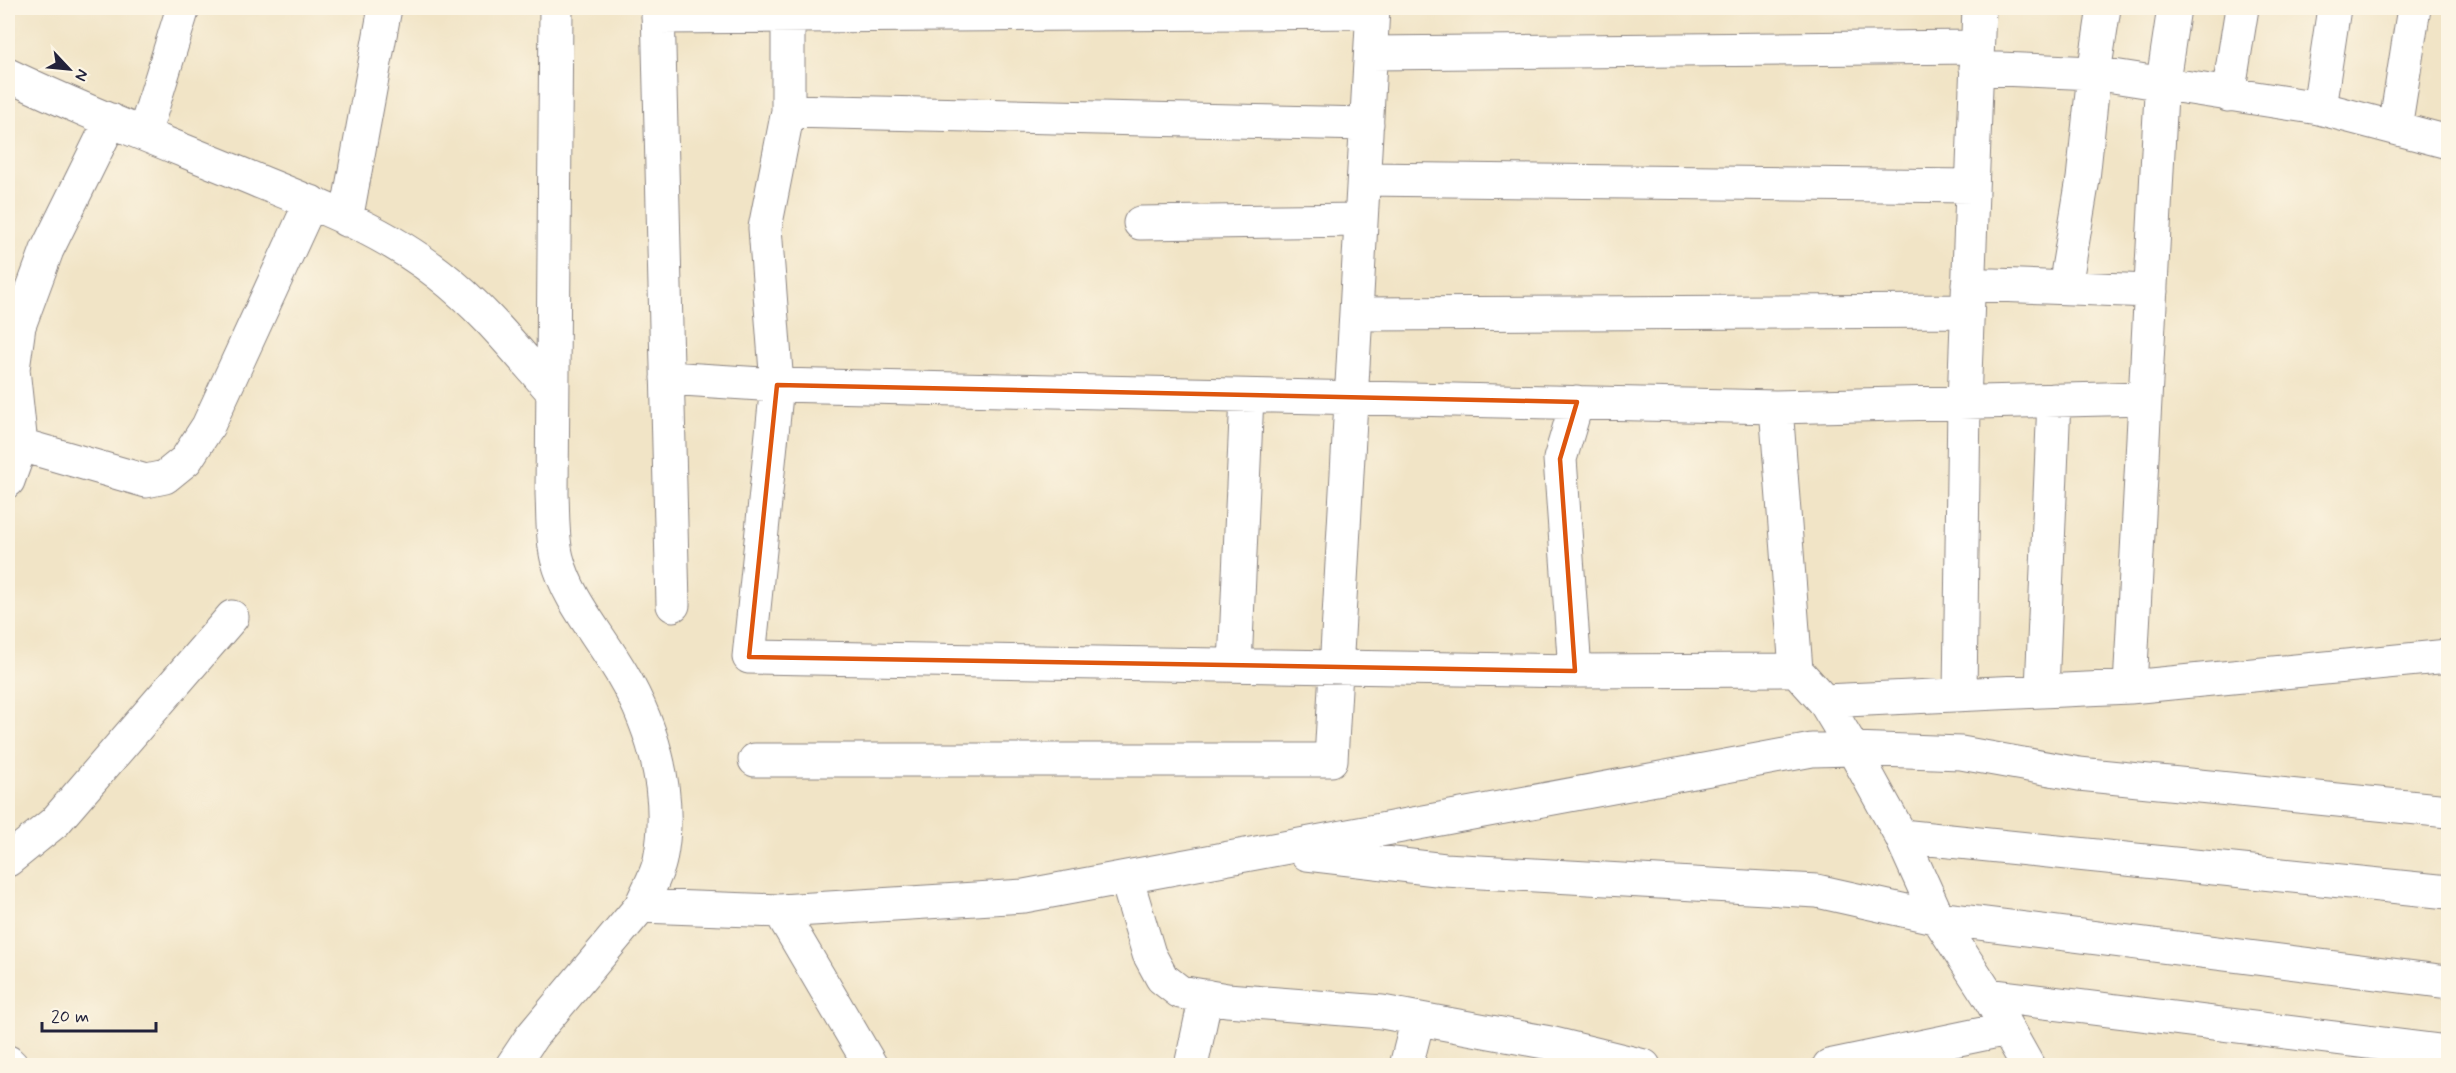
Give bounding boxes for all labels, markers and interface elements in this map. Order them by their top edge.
north arrow [39,39,99,99]
text: N [69,66,93,84]
scale bar [42,995,156,1033]
text: 20 m [51,1005,89,1029]

